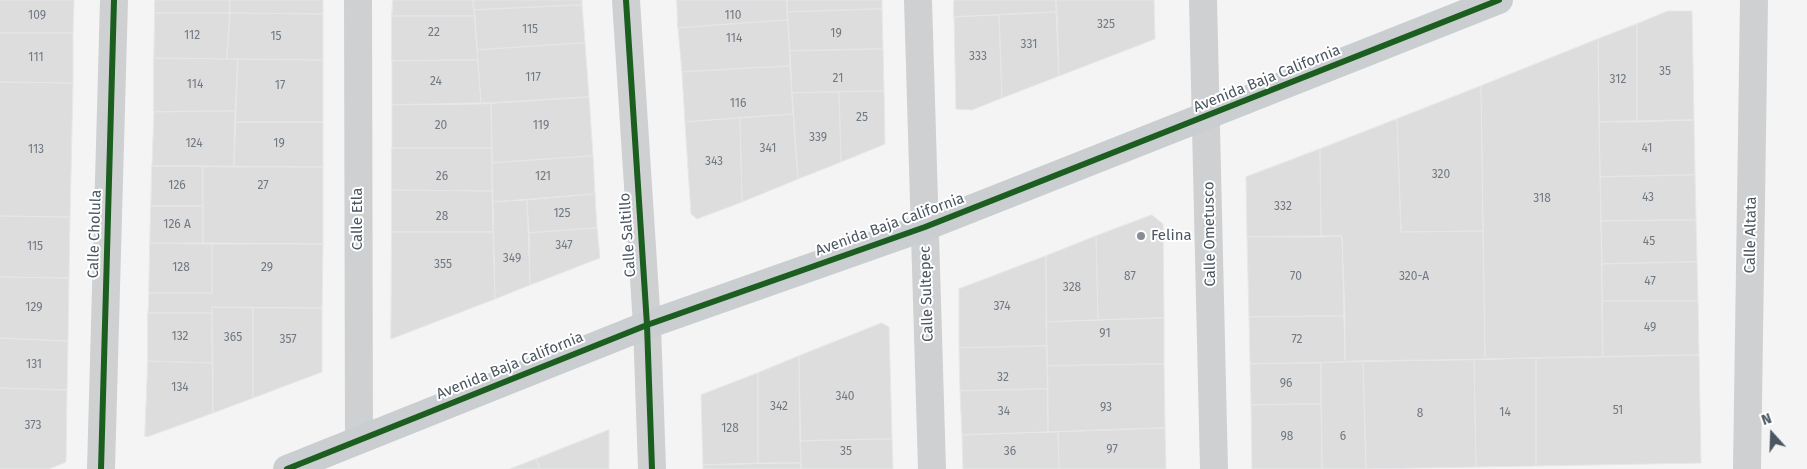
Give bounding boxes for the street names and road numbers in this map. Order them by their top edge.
street label: Avenida Baja California [1191,41,1343,117]
street label: Calle Ometusco [1200,181,1220,287]
street label: Calle Etla [349,188,367,250]
street label: Calle Cholula [84,189,106,279]
street label: Avenida Baja California [813,190,967,260]
street label: Calle Saltillo [616,192,640,278]
street label: Calle Altata [1741,196,1761,274]
street label: Calle Sultepec [916,246,938,342]
street label: Avenida Baja California [434,328,586,404]

